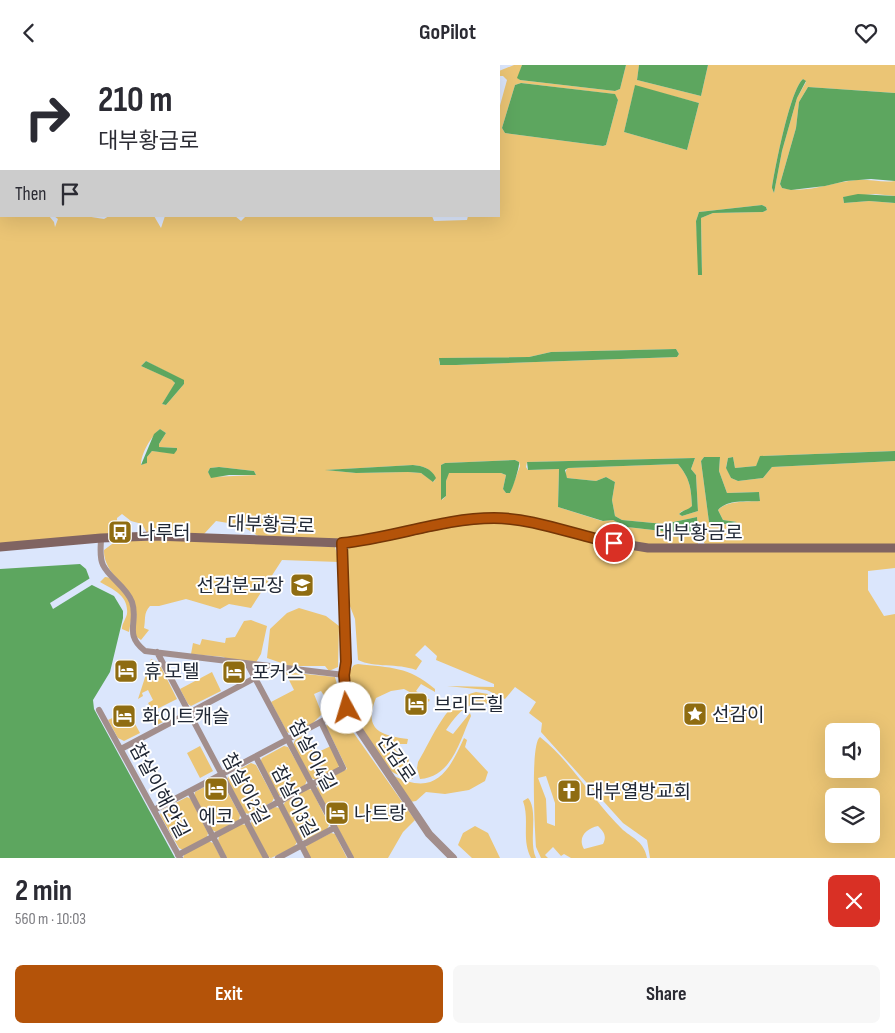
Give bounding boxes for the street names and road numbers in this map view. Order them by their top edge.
street label: 대부황금로 [227,512,315,539]
street label: 대부황금로 [655,522,743,545]
street label: 참살이4길 [283,716,340,795]
street label: 선감로 [372,731,420,787]
street label: 참살이해안길 [124,739,193,842]
street label: 참살이2길 [216,749,273,828]
street label: 참살이3길 [266,762,322,842]

